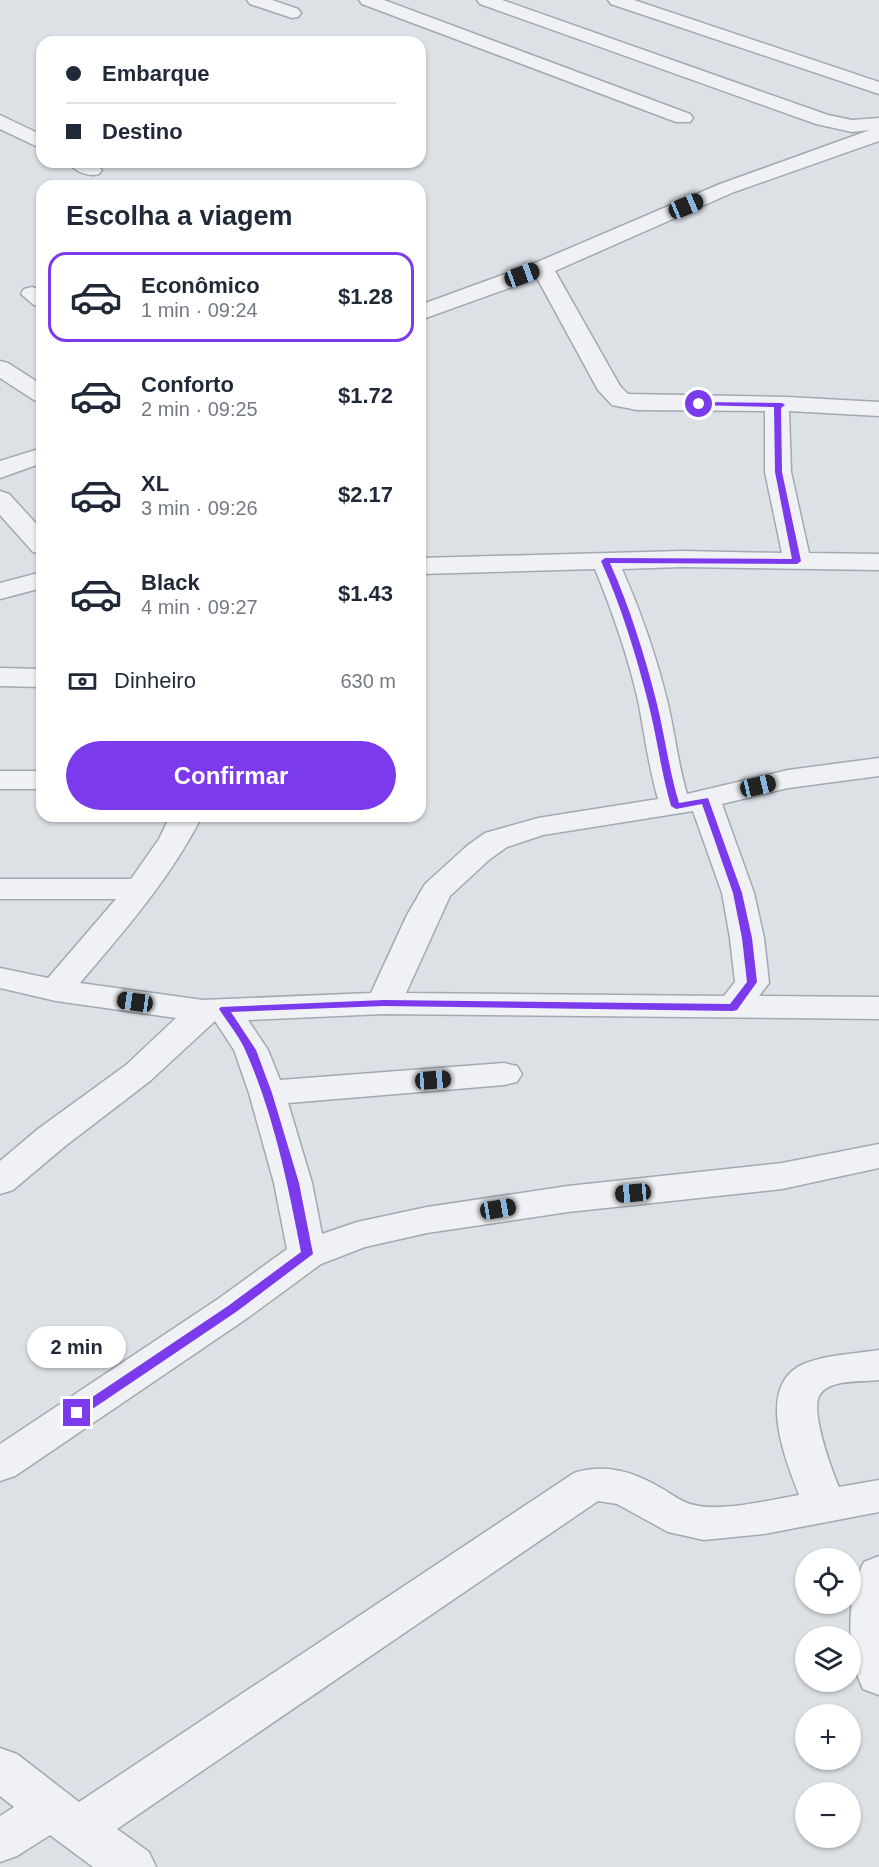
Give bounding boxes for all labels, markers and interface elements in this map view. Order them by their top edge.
text: Embarque [102,61,210,86]
text: Destino [102,119,183,144]
car [666,191,706,221]
text: Escolha a viagem [66,201,293,231]
car [502,260,542,290]
icon: car [69,270,123,324]
text: Econômico [141,273,260,298]
text: $1.28 [338,284,393,309]
text: 1 min · 09:24 [141,299,258,321]
icon: car [69,369,123,423]
text: Conforto [141,372,234,397]
text: $1.72 [338,383,393,408]
route start [685,390,712,417]
text: 2 min · 09:25 [141,398,258,420]
icon: car [69,468,123,522]
text: XL [141,471,169,496]
text: $2.17 [338,482,393,507]
text: 3 min · 09:26 [141,497,258,519]
icon: car [69,567,123,621]
text: Black [141,570,200,595]
text: $1.43 [338,581,393,606]
text: 4 min · 09:27 [141,596,258,618]
icon: cash [66,665,99,698]
text: Dinheiro [114,668,196,693]
text: 630 m [340,670,396,692]
button: Confirmar [66,741,396,810]
car [738,773,778,799]
car [116,991,154,1013]
car [414,1070,452,1090]
car [614,1182,652,1204]
car [479,1197,517,1221]
callout: 2 min [28,1326,127,1368]
text: 2 min [50,1336,103,1358]
route end [63,1399,90,1426]
map controls [795,1548,861,1848]
button: locate [795,1548,861,1614]
button: layers [795,1626,861,1692]
button: + [795,1704,861,1770]
button: − [795,1782,861,1848]

